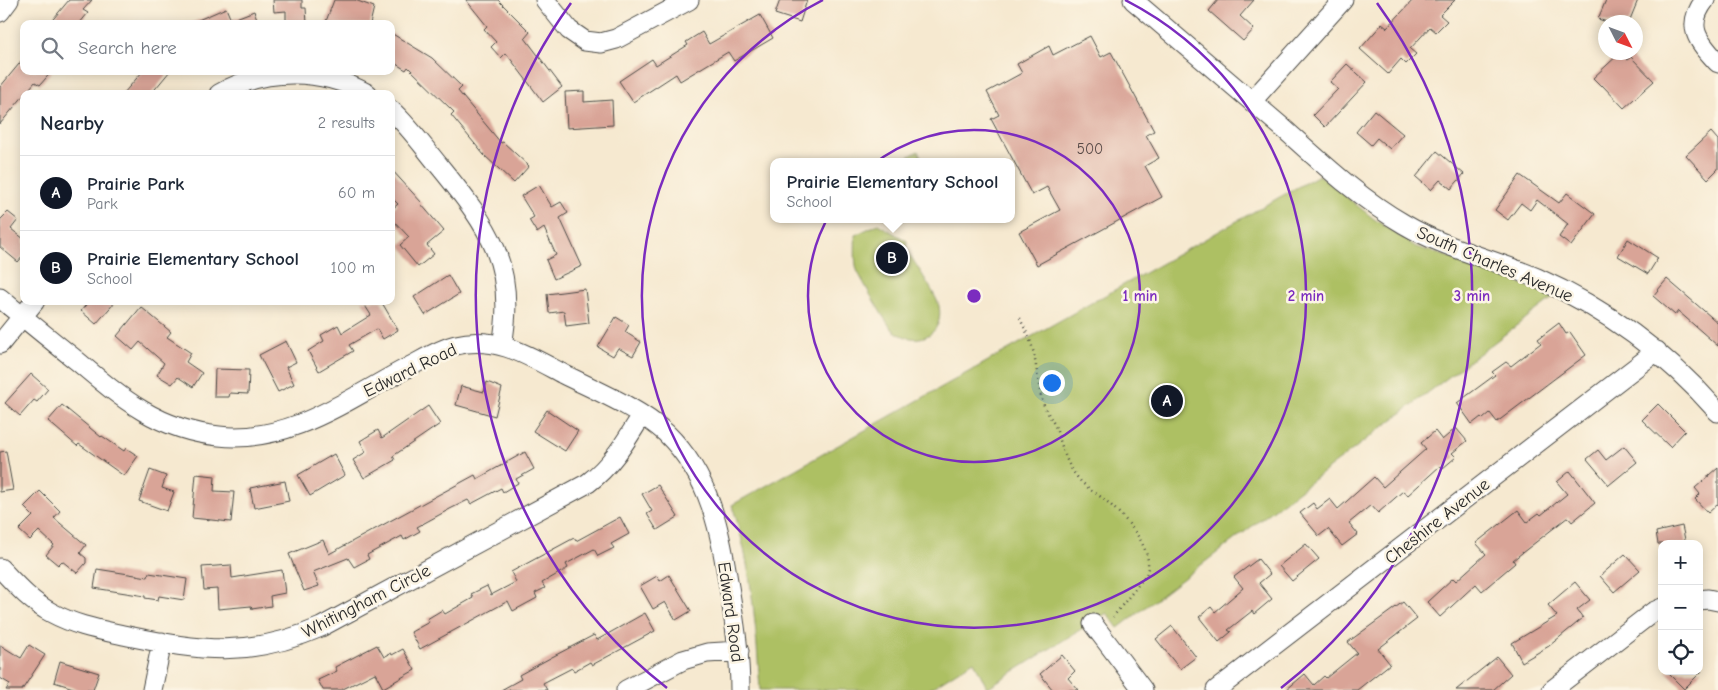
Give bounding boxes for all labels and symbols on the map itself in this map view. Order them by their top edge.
north arrow [1598,15,1643,60]
house number: 500 [1077,140,1103,158]
street label: South Charles Avenue [1413,222,1576,307]
pin: B [876,239,908,277]
centre of rings [965,287,983,305]
text: 1 min [1123,287,1157,305]
text: 2 min [1288,287,1324,305]
text: 3 min [1454,287,1490,305]
street label: Edward Road [360,339,460,402]
your location [1039,370,1065,396]
pin: A [1151,382,1183,420]
street label: Cheshire Avenue [1381,474,1494,569]
street label: Whitingham Circle [299,560,434,643]
street label: Edward Road [713,561,748,664]

